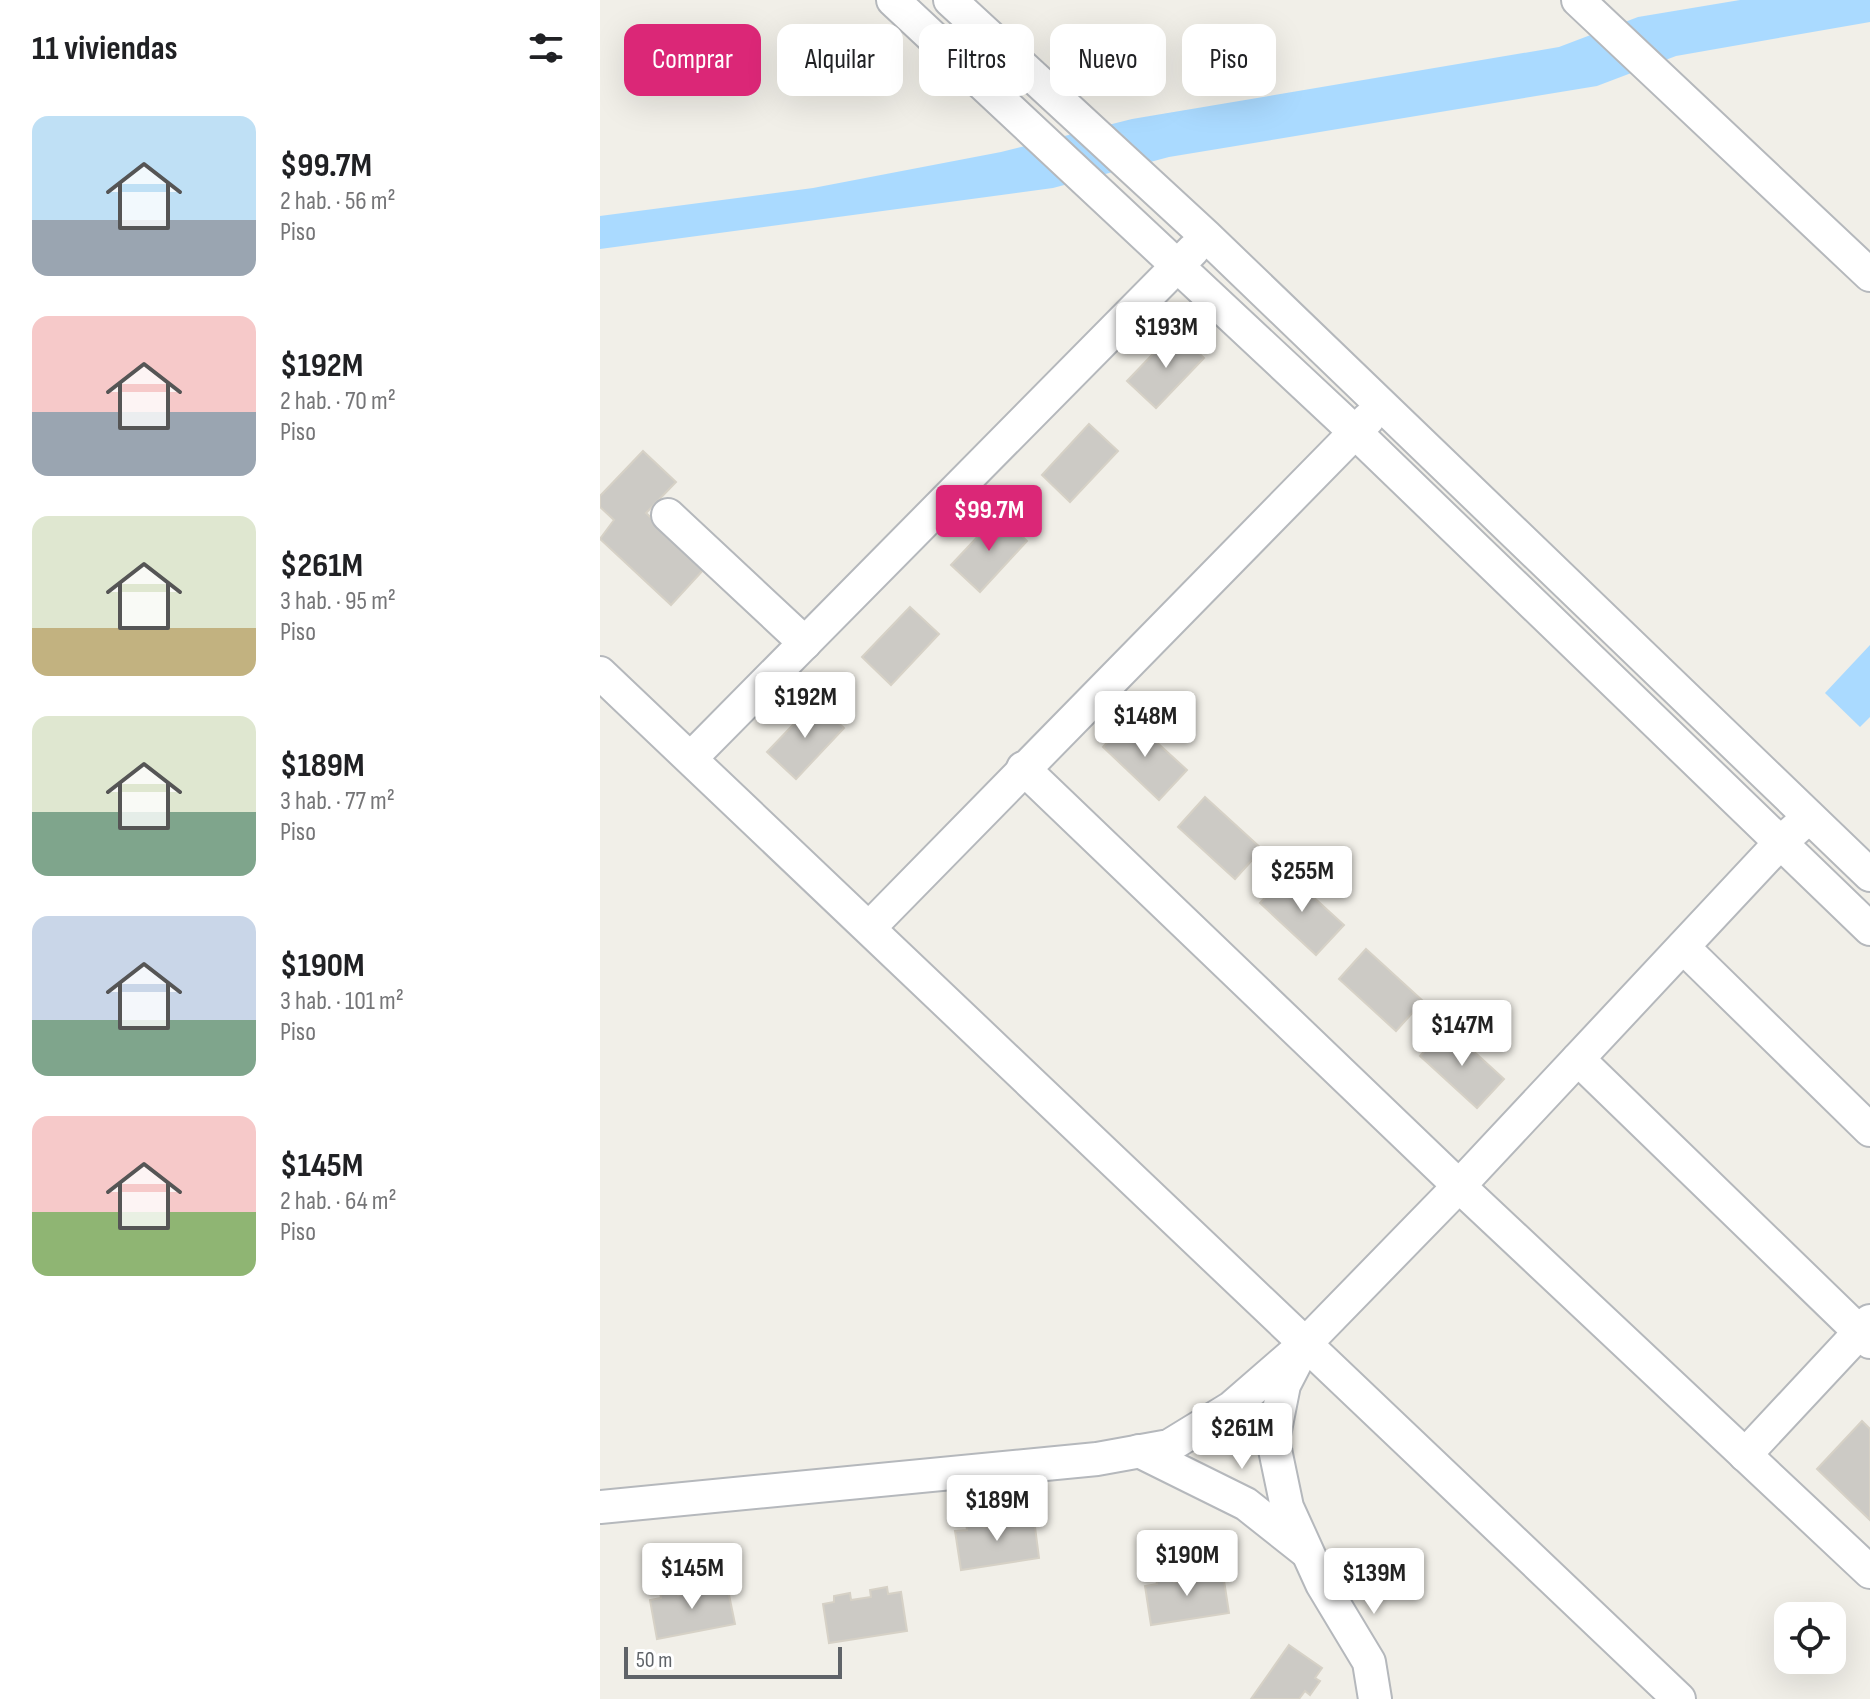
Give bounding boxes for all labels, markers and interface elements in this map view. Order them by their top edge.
chip: Comprar [624,24,761,96]
chip: Alquilar [777,24,903,96]
chip: Filtros [919,24,1034,96]
chip: Nuevo [1050,24,1166,96]
chip: Piso [1182,24,1276,96]
icon: filters [524,26,568,70]
text: 11 viviendas [32,28,178,69]
text: $99.7M [280,145,372,186]
icon: home [96,148,192,244]
text: 2 hab. · 56 m² [280,186,396,217]
text: Piso [280,217,316,248]
pin: $193M [1110,302,1222,370]
text: $193M [1134,312,1198,343]
text: $192M [280,345,363,386]
icon: home [96,348,192,444]
text: 2 hab. · 70 m² [280,386,396,417]
text: Piso [280,417,316,448]
pin: $99.7M [924,485,1054,553]
text: $99.7M [954,495,1024,526]
text: $261M [280,545,363,586]
icon: home [96,548,192,644]
text: 3 hab. · 95 m² [280,586,396,617]
text: Piso [280,617,316,648]
pin: $192M [749,672,861,740]
text: $192M [773,682,837,713]
pin: $148M [1089,691,1201,759]
text: $148M [1113,701,1177,732]
text: $189M [280,745,364,786]
icon: home [96,748,192,844]
text: 3 hab. · 77 m² [280,786,395,817]
text: Piso [280,817,316,848]
pin: $255M [1246,846,1358,914]
text: $255M [1270,856,1334,887]
text: $190M [280,945,365,986]
icon: home [96,948,192,1044]
text: 3 hab. · 101 m² [280,986,404,1017]
pin: $147M [1406,1000,1518,1068]
text: $147M [1430,1010,1494,1041]
text: Piso [280,1017,316,1048]
text: $145M [280,1145,363,1186]
icon: home [96,1148,192,1244]
text: 2 hab. · 64 m² [280,1186,397,1217]
text: Piso [280,1217,316,1248]
pin: $261M [1186,1403,1298,1471]
text: $261M [1210,1413,1274,1444]
pin: $189M [941,1475,1053,1543]
text: $189M [965,1485,1029,1516]
pin: $190M [1131,1530,1243,1598]
text: $190M [1155,1540,1219,1571]
pin: $145M [636,1543,748,1611]
pin: $139M [1318,1548,1430,1616]
text: $145M [660,1553,724,1584]
text: $139M [1342,1558,1406,1589]
map controls [1774,1602,1846,1674]
button: locate [1774,1602,1846,1674]
scale bar [624,1643,842,1679]
text: 50 m [636,1647,672,1674]

